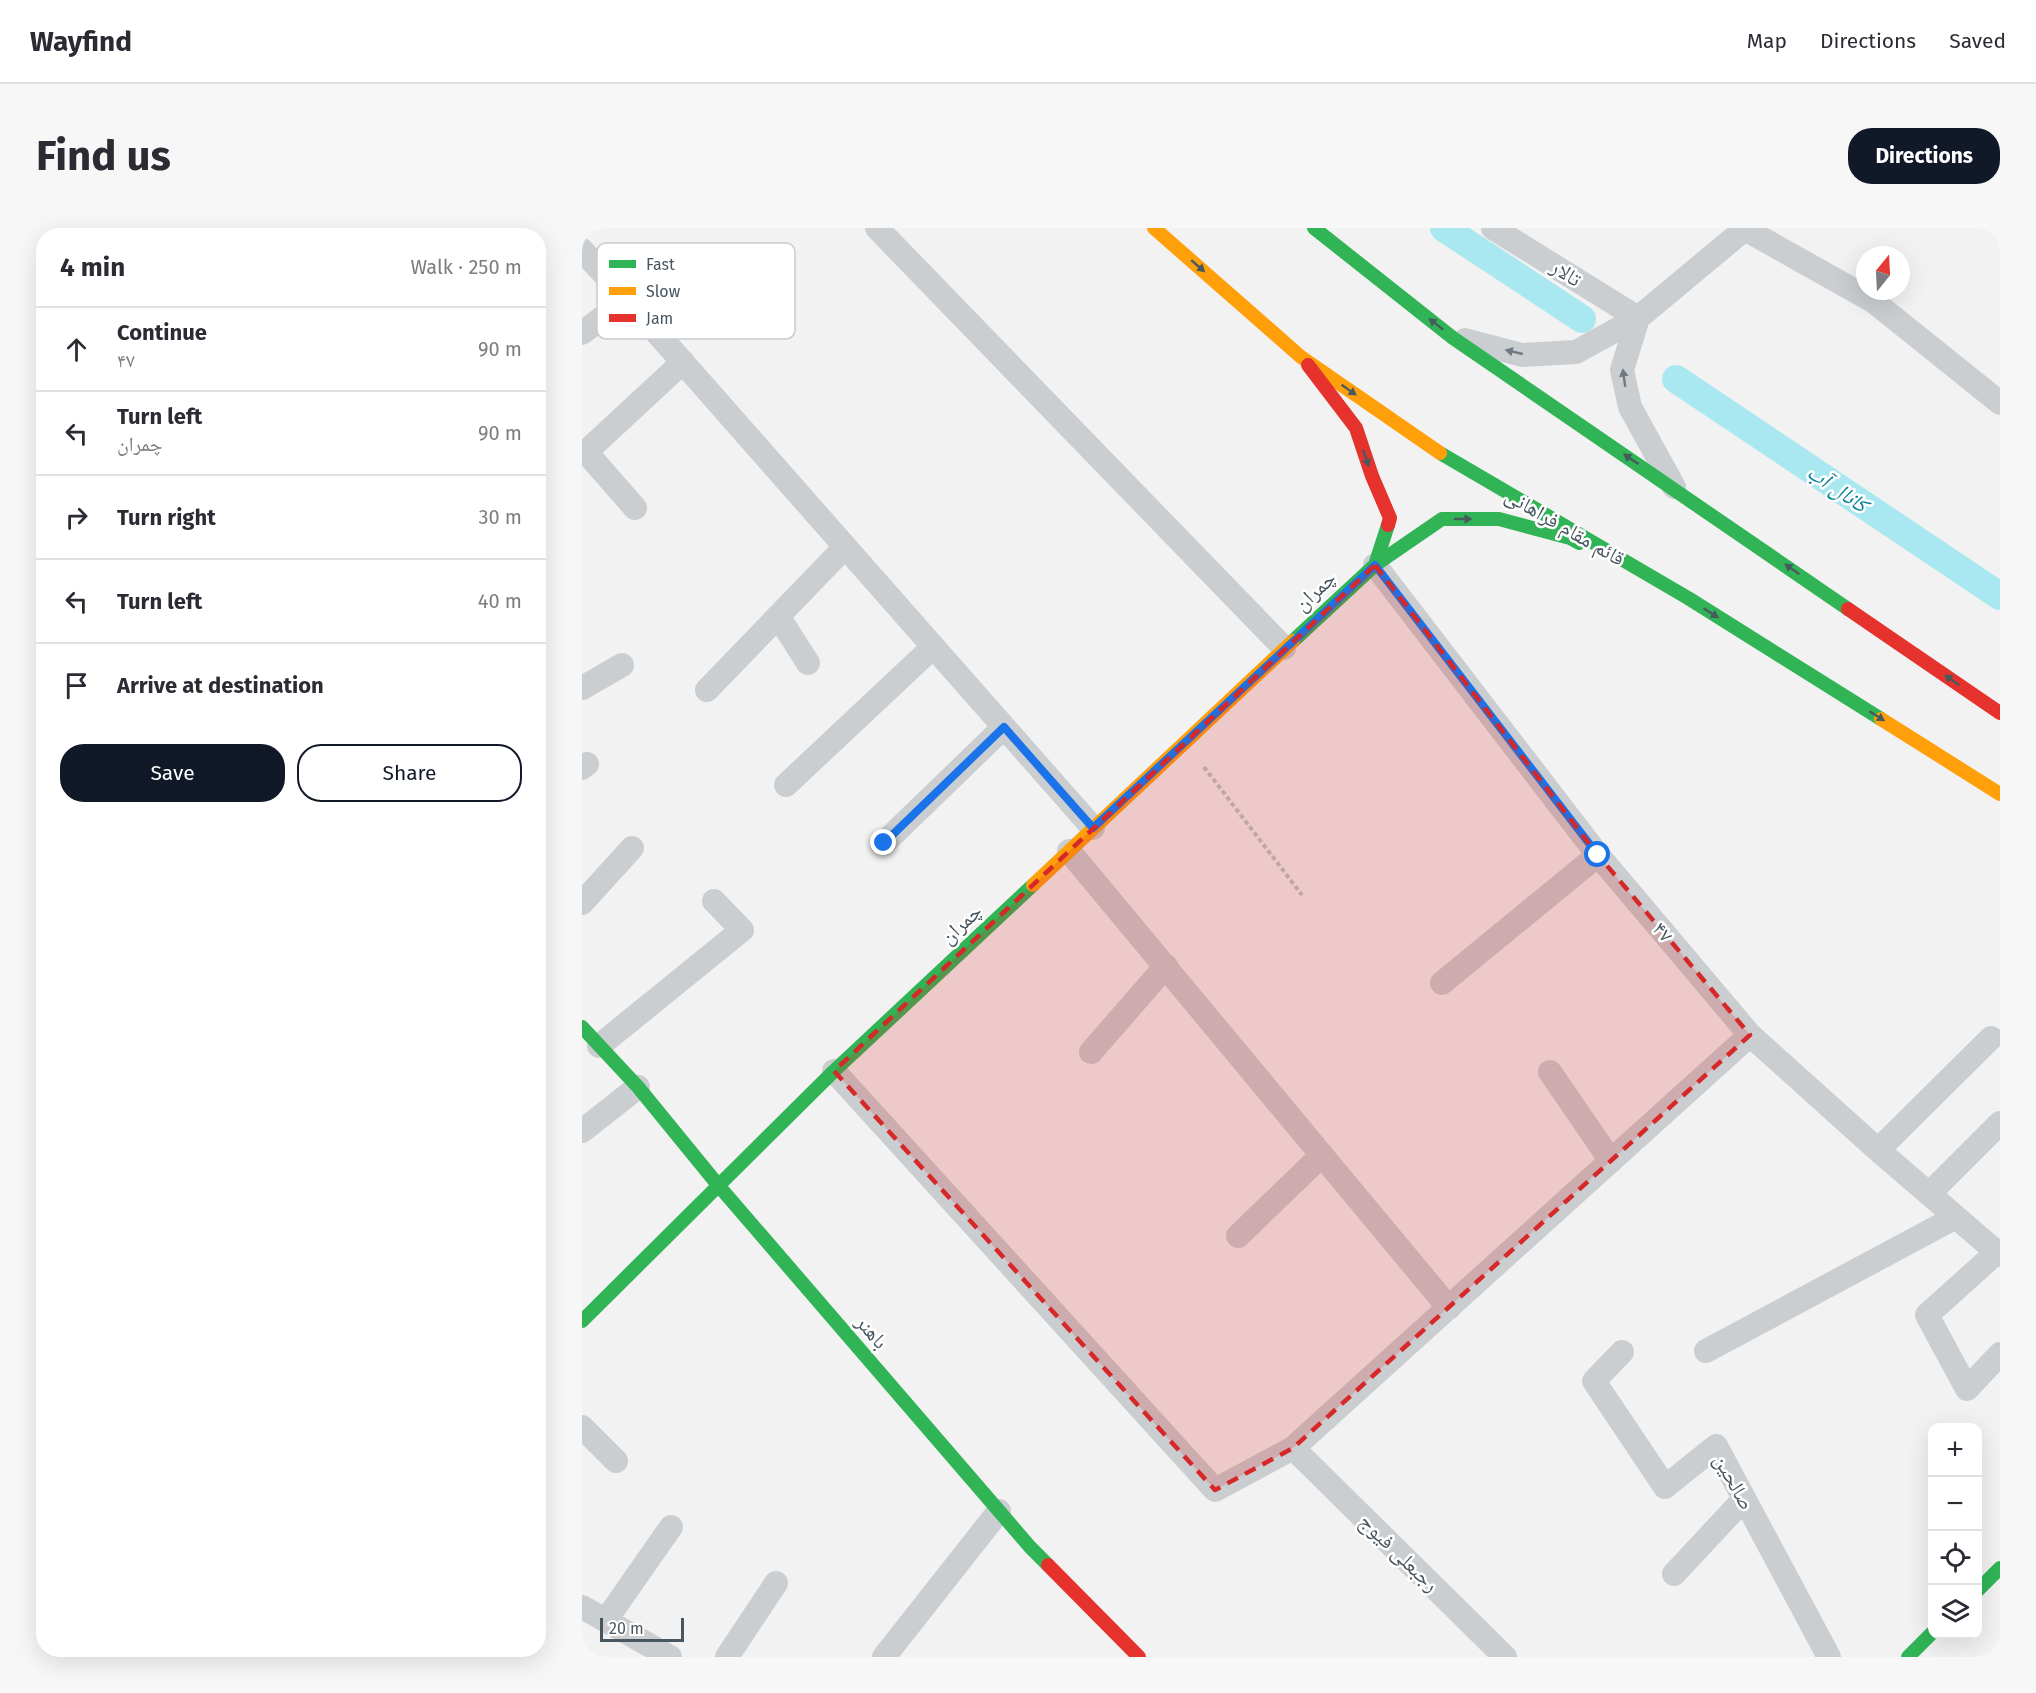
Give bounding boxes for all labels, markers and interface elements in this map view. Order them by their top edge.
text: Wayfind [30,25,132,58]
text: Map [1747,28,1787,54]
text: Directions [1820,28,1916,54]
text: Saved [1949,28,2006,54]
button: Directions [1848,128,2000,184]
text: Find us [36,131,171,181]
legend [597,243,795,339]
north arrow [1856,246,1910,300]
text: 4 min [60,252,125,283]
street label: تالار [1545,253,1586,292]
text: Walk · 250 m [410,255,522,279]
text: Fast [646,255,675,274]
one-way arrow [1190,260,1206,273]
text: Slow [646,282,681,301]
text: Jam [646,309,673,328]
one-way arrow [1428,317,1444,330]
text: Continue [117,319,207,346]
icon: ahead [60,333,93,366]
text: 90 m [478,337,522,361]
one-way arrow [1505,347,1523,357]
text: ۴۷ [117,348,135,372]
one-way arrow [1620,368,1629,387]
one-way arrow [1340,384,1356,396]
text: Turn left [117,403,202,430]
icon: left [60,417,93,450]
text: 90 m [478,421,522,445]
text: چمران [117,432,163,456]
one-way arrow [1362,449,1371,467]
one-way arrow [1623,453,1639,464]
water label: کانال آب [1802,458,1876,521]
street label: قائم مقام فراهانی [1500,482,1629,573]
icon: right [60,501,93,534]
text: Turn right [117,504,216,531]
text: 30 m [478,505,522,529]
one-way arrow [1453,514,1472,524]
one-way arrow [1784,563,1800,575]
street label: چمران [1289,565,1341,617]
icon: left [60,585,93,618]
text: Turn left [117,588,202,615]
text: 40 m [478,589,522,613]
one-way arrow [1703,607,1719,618]
icon: arrive [60,669,93,702]
text: Arrive at destination [117,672,324,699]
one-way arrow [1944,675,1960,686]
one-way arrow [1868,711,1885,722]
button: Save [60,744,285,802]
button: Share [297,744,522,802]
route end [870,829,896,855]
route start [1584,841,1610,867]
street label: چمران [935,898,987,950]
street label: ۴۷ [1647,916,1679,948]
street label: باهنر [850,1309,894,1354]
map controls [1928,1423,1982,1639]
button: + [1928,1423,1982,1477]
street label: صالحین [1708,1449,1760,1515]
button: − [1928,1477,1982,1531]
street label: رجبعلی فیوج [1354,1509,1444,1597]
button: locate [1928,1531,1982,1585]
button: layers [1928,1585,1982,1639]
scale bar [600,1615,684,1642]
text: 20 m [609,1619,644,1638]

